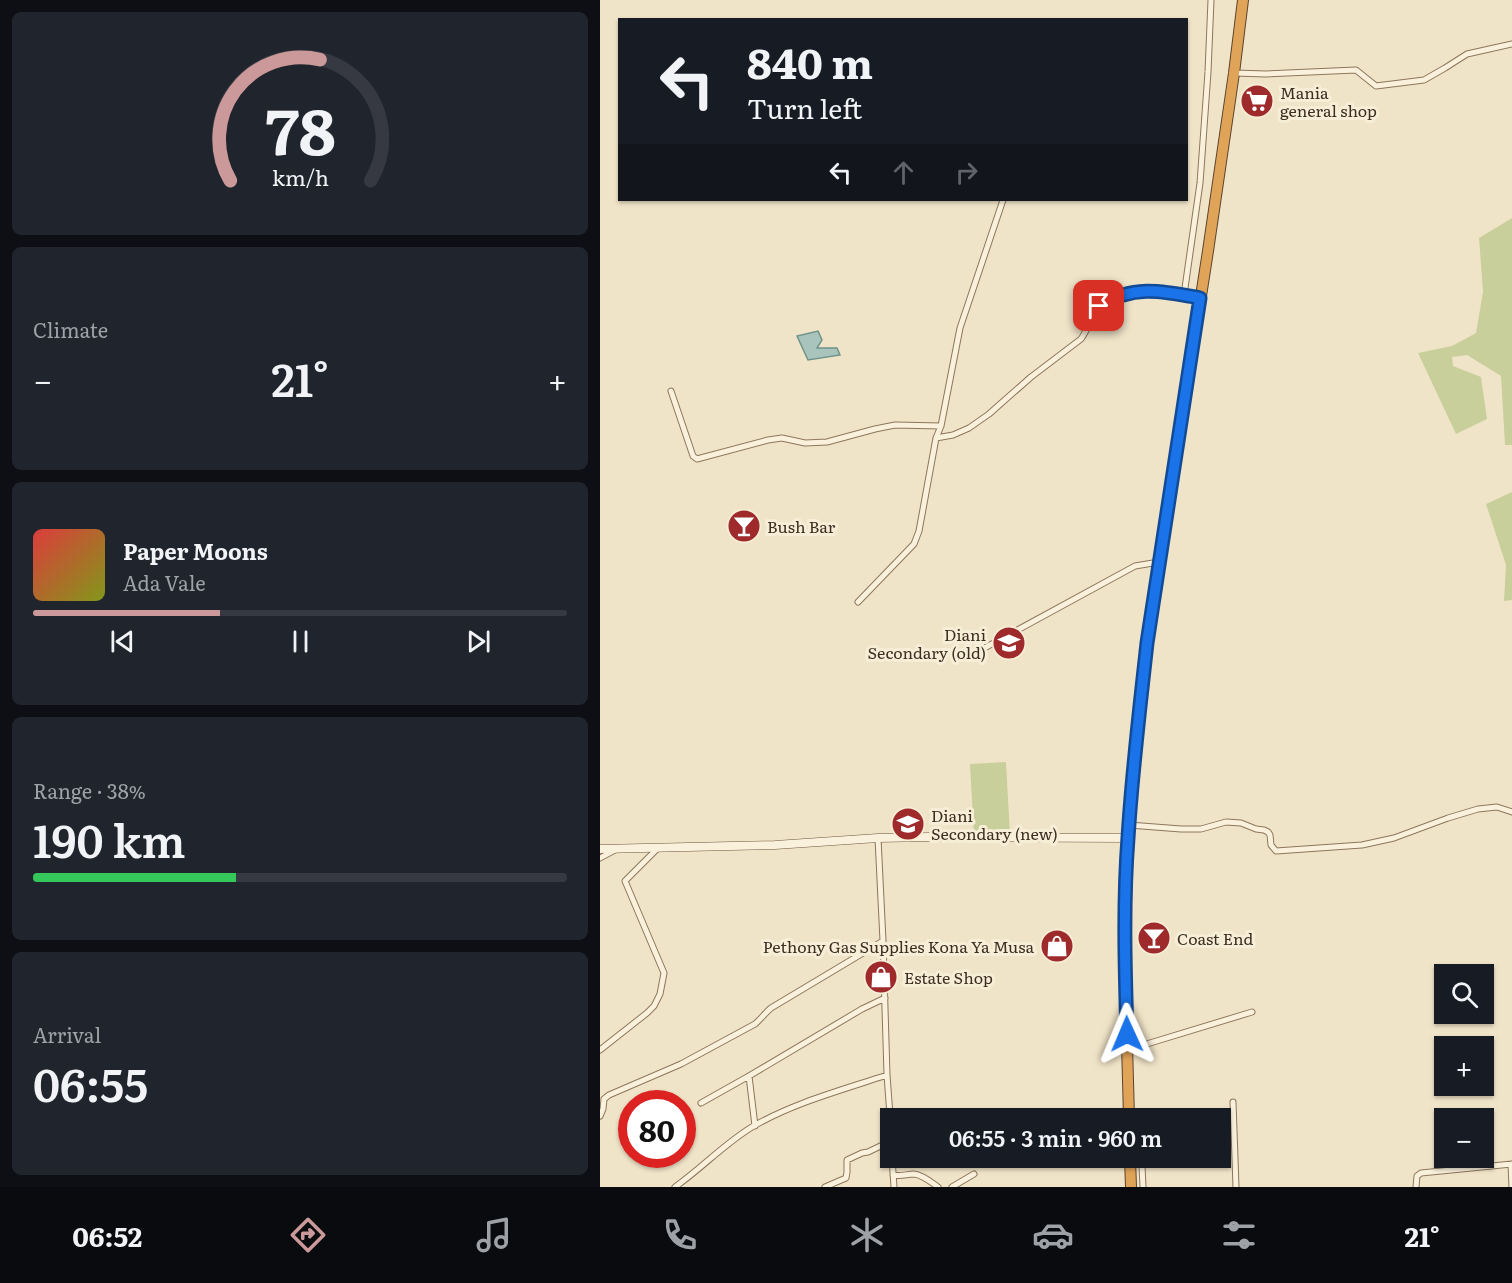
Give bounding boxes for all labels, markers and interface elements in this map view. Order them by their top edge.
text: 840 m [747,30,873,92]
icon: left [648,42,726,120]
place label: Mania general shop [1280,80,1377,122]
text: 78 [265,82,335,174]
supermarket icon: Mania general shop [1239,83,1275,119]
text: Turn left [747,87,862,127]
icon: left [824,156,857,189]
icon: ahead [887,156,920,189]
icon: right [950,156,983,189]
text: km/h [271,161,329,193]
pin [1073,280,1124,331]
icon: arrive [1082,289,1115,322]
text: Climate [33,314,108,344]
text: 21° [271,344,329,411]
text: − [33,354,52,403]
text: + [548,354,567,403]
bar icon: Bush Bar [726,508,762,544]
place label: Bush Bar [767,514,836,538]
text: Paper Moons [123,534,268,567]
text: Ada Vale [123,567,206,597]
place label: Diani Secondary (old) [868,622,986,664]
icon: previous [106,625,139,658]
icon: pause [284,625,317,658]
icon: next [462,625,495,658]
school or university icon: Diani Secondary (old) [991,625,1027,661]
text: Range · 38% [33,775,146,805]
place label: Diani Secondary (new) [931,803,1058,845]
text: 190 km [33,805,186,872]
school or university icon: Diani Secondary (new) [890,806,926,842]
bar icon: Coast End [1136,920,1172,956]
place label: Coast End [1177,926,1253,950]
shop icon: Pethony Gas Supplies Kona Ya Musa [1039,928,1075,964]
place label: Pethony Gas Supplies Kona Ya Musa [763,934,1034,958]
shop icon: Estate Shop [863,959,899,995]
map controls [1434,964,1494,1168]
button: search [1434,964,1494,1024]
place label: Estate Shop [904,965,993,989]
position arrow [1095,1002,1159,1066]
text: Arrival [33,1019,101,1049]
button: + [1434,1036,1494,1096]
text: 06:55 [33,1049,148,1116]
speed limit sign: 80 [618,1090,696,1168]
button: − [1434,1108,1494,1168]
text: 06:55 · 3 min · 960 m [949,1121,1162,1154]
icon: directions [287,1214,329,1256]
icon: music [473,1214,515,1256]
icon: phone [659,1214,701,1256]
icon: climate [846,1214,888,1256]
icon: car [1032,1214,1074,1256]
icon: filters [1218,1214,1260,1256]
text: 06:52 [72,1215,142,1255]
text: 21° [1405,1215,1440,1255]

